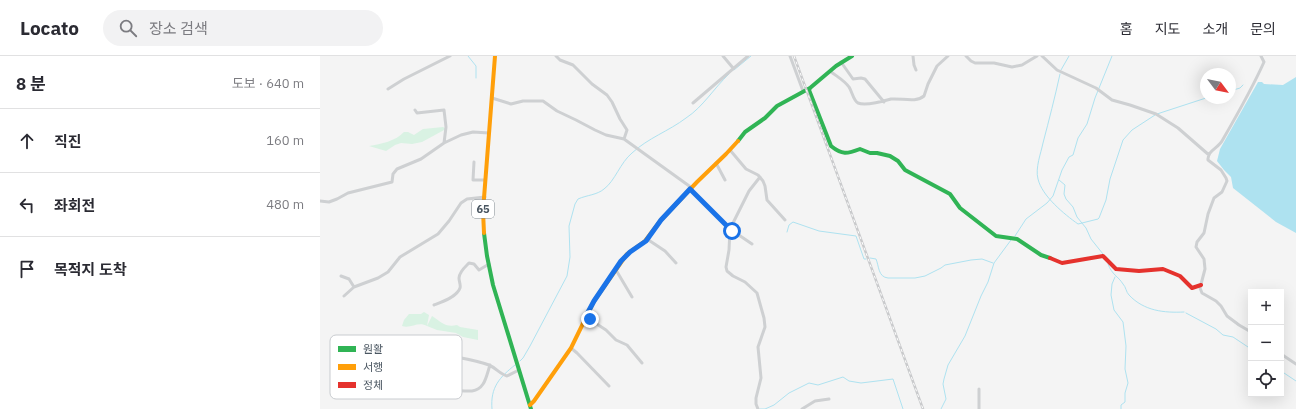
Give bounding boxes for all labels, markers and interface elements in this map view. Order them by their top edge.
search box [103,10,383,46]
text: Locato [20,16,79,40]
icon: search [117,17,139,39]
text: 장소 검색 [149,19,208,38]
text: 홈 [1120,20,1133,38]
text: 지도 [1155,20,1180,38]
text: 소개 [1202,20,1228,38]
text: 문의 [1250,20,1276,38]
north arrow [1200,68,1236,104]
text: 8 분 [16,73,46,95]
text: 도보 · 640 m [232,75,304,92]
icon: ahead [16,130,38,152]
text: 직진 [54,132,82,151]
text: 160 m [266,132,304,149]
icon: left [16,194,38,216]
text: 좌회전 [54,196,95,215]
text: 480 m [266,196,304,213]
road number: 65 [472,200,494,218]
route start [723,222,741,240]
icon: arrive [16,258,38,280]
text: 목적지 도착 [54,260,127,279]
map controls [1248,289,1284,397]
button: + [1248,289,1284,325]
route end [581,310,599,328]
button: − [1248,325,1284,361]
legend [330,335,462,399]
text: 원활 [363,342,383,356]
text: 서행 [363,360,383,374]
button: locate [1248,361,1284,397]
text: 정체 [363,378,383,392]

